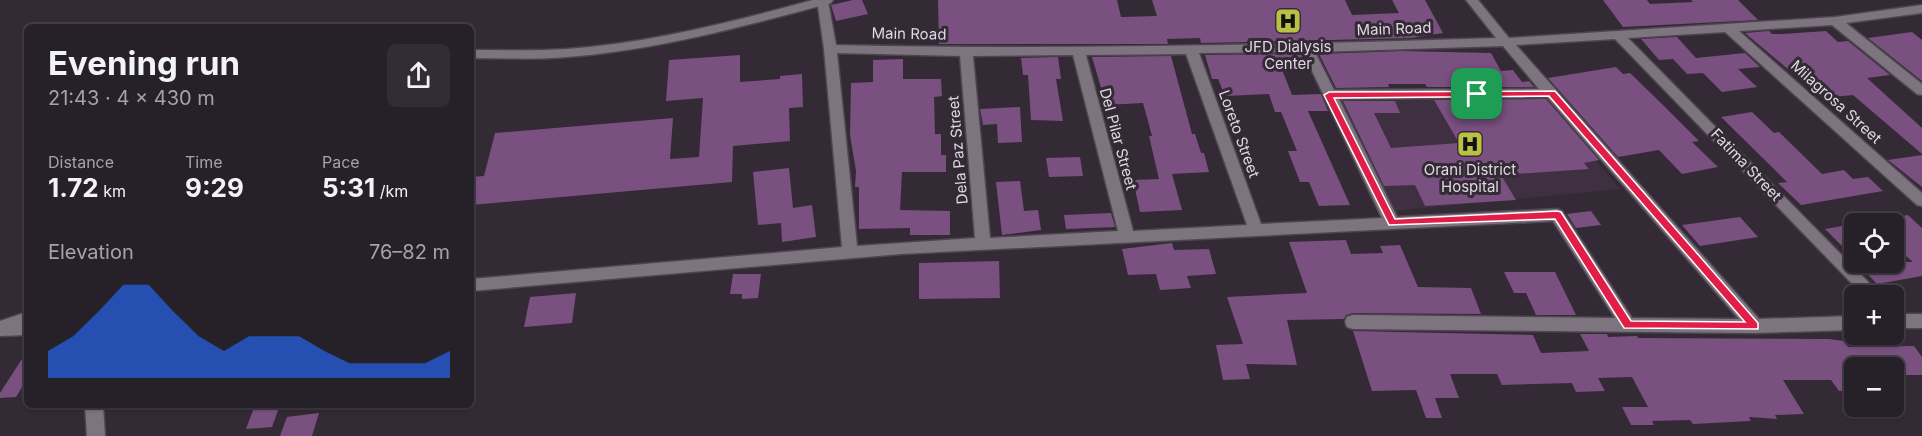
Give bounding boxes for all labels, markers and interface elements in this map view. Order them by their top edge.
hospital icon: JFD Dialysis Center [1273,6,1303,36]
street label: Main Road [1356,18,1432,39]
street label: Main Road [871,23,947,44]
place label: JFD Dialysis Center [1245,37,1332,73]
text: Evening run [48,43,240,83]
button: share [387,44,450,107]
street label: Milagrosa Street [1787,56,1886,147]
pin [1451,68,1502,119]
icon: arrive [1460,77,1493,110]
text: 21:43 · 4 × 430 m [48,86,215,110]
street label: Del Pilar Street [1096,86,1141,192]
street label: Loreto Street [1215,87,1264,180]
street label: Dela Paz Street [943,95,972,205]
street label: Fatima Street [1707,124,1786,205]
hospital icon: Orani District Hospital [1455,129,1485,159]
text: Distance [48,152,114,172]
text: Time [185,152,223,172]
text: Pace [322,152,360,172]
place label: Orani District Hospital [1424,160,1516,196]
text: 1.72 [48,172,99,203]
text: 9:29 [185,172,244,203]
text: 5:31 [322,172,375,203]
text: km [99,181,126,201]
text: /km [375,181,408,201]
map controls [1844,213,1904,417]
button: locate [1844,213,1904,273]
text: Elevation [48,240,134,264]
text: 76–82 m [369,240,450,264]
button: + [1844,285,1904,345]
button: − [1844,357,1904,417]

